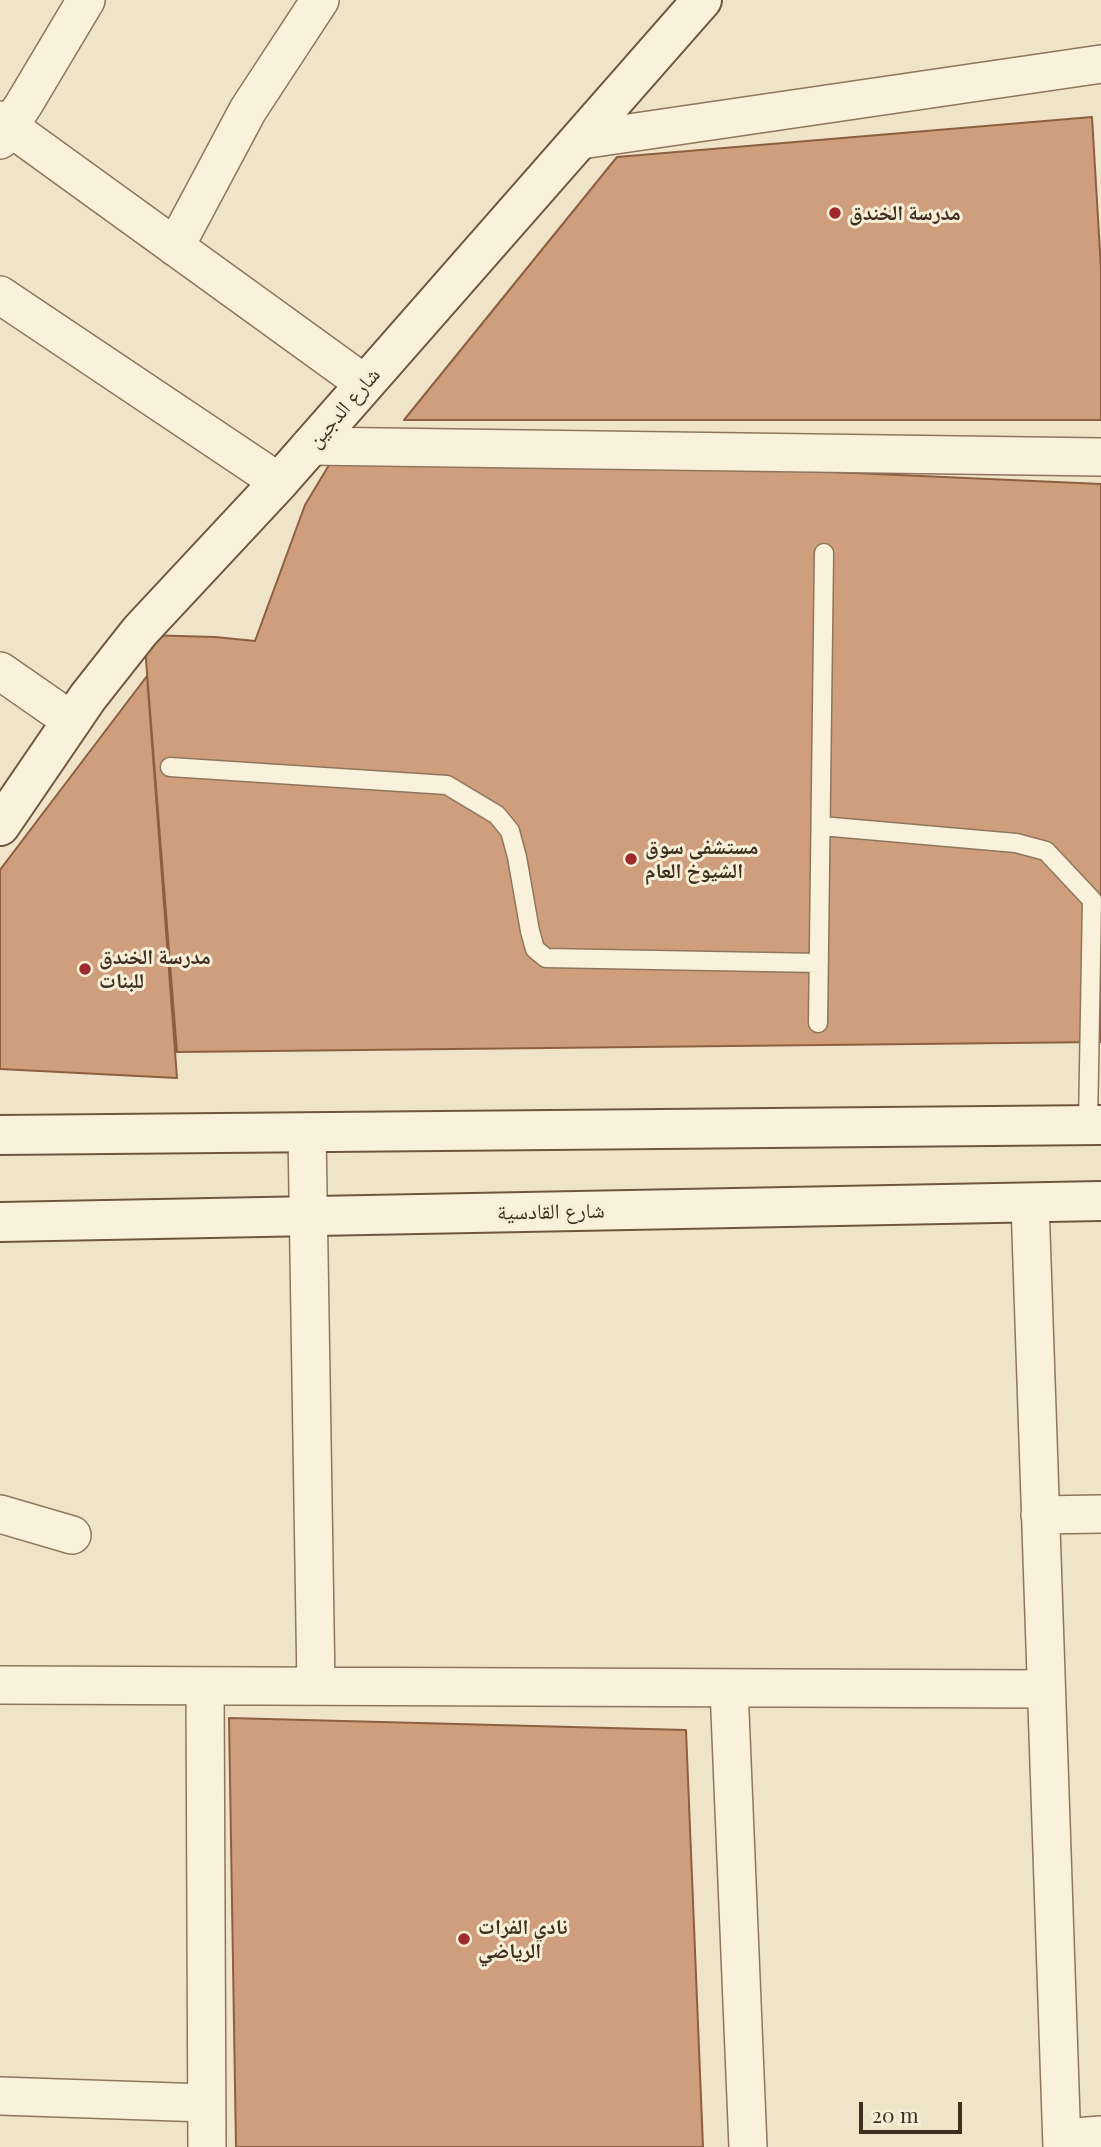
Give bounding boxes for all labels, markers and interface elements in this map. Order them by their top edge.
place label: مدرسة الخندق [849,200,961,226]
marker: مدرسة الخندق [827,205,843,221]
street label: شارع الدجين [302,363,386,453]
place label: مستشفى سوق الشيوخ العام [645,834,758,884]
marker: مستشفى سوق الشيوخ العام [623,851,639,867]
place label: مدرسة الخندق للبنات [99,944,211,994]
marker: مدرسة الخندق للبنات [77,961,93,977]
street label: شارع القادسية [497,1198,605,1226]
place label: نادي الفرات الرياضي [478,1914,568,1964]
marker: نادي الفرات الرياضي [456,1931,472,1947]
scale bar [863,2088,966,2132]
text: 20 m [872,2100,919,2128]

